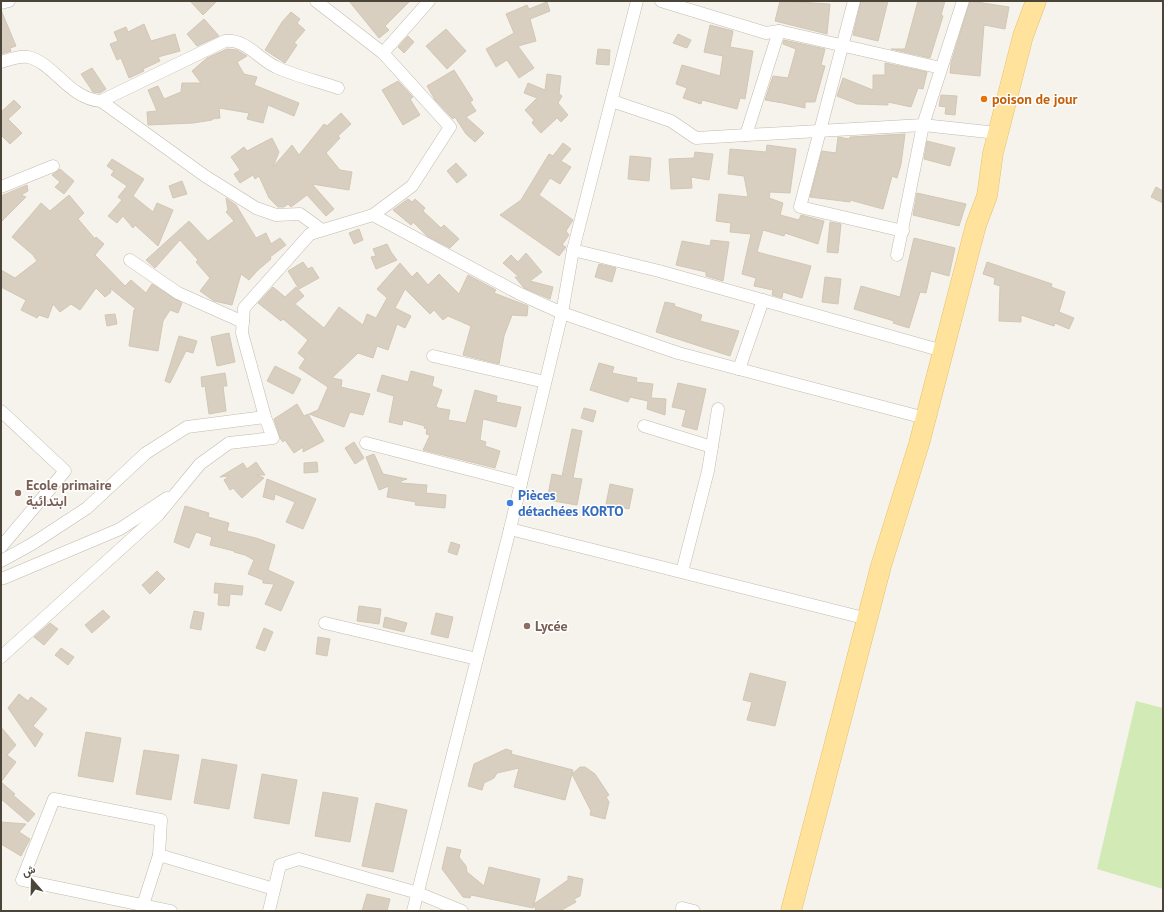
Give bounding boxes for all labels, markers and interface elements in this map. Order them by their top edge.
place label: poison de jour [992,90,1077,108]
marker: poison de jour [979,94,989,104]
place label: Ecole primaire ابتدائية [26,476,112,510]
place label: Pièces détachées KORTO [518,486,624,520]
marker: Ecole primaire ابتدائية [13,488,23,498]
marker: Pièces détachées KORTO [505,498,515,508]
place label: Lycée [535,617,568,635]
marker: Lycée [522,621,532,631]
north arrow [12,860,52,900]
text: ش [20,862,37,879]

